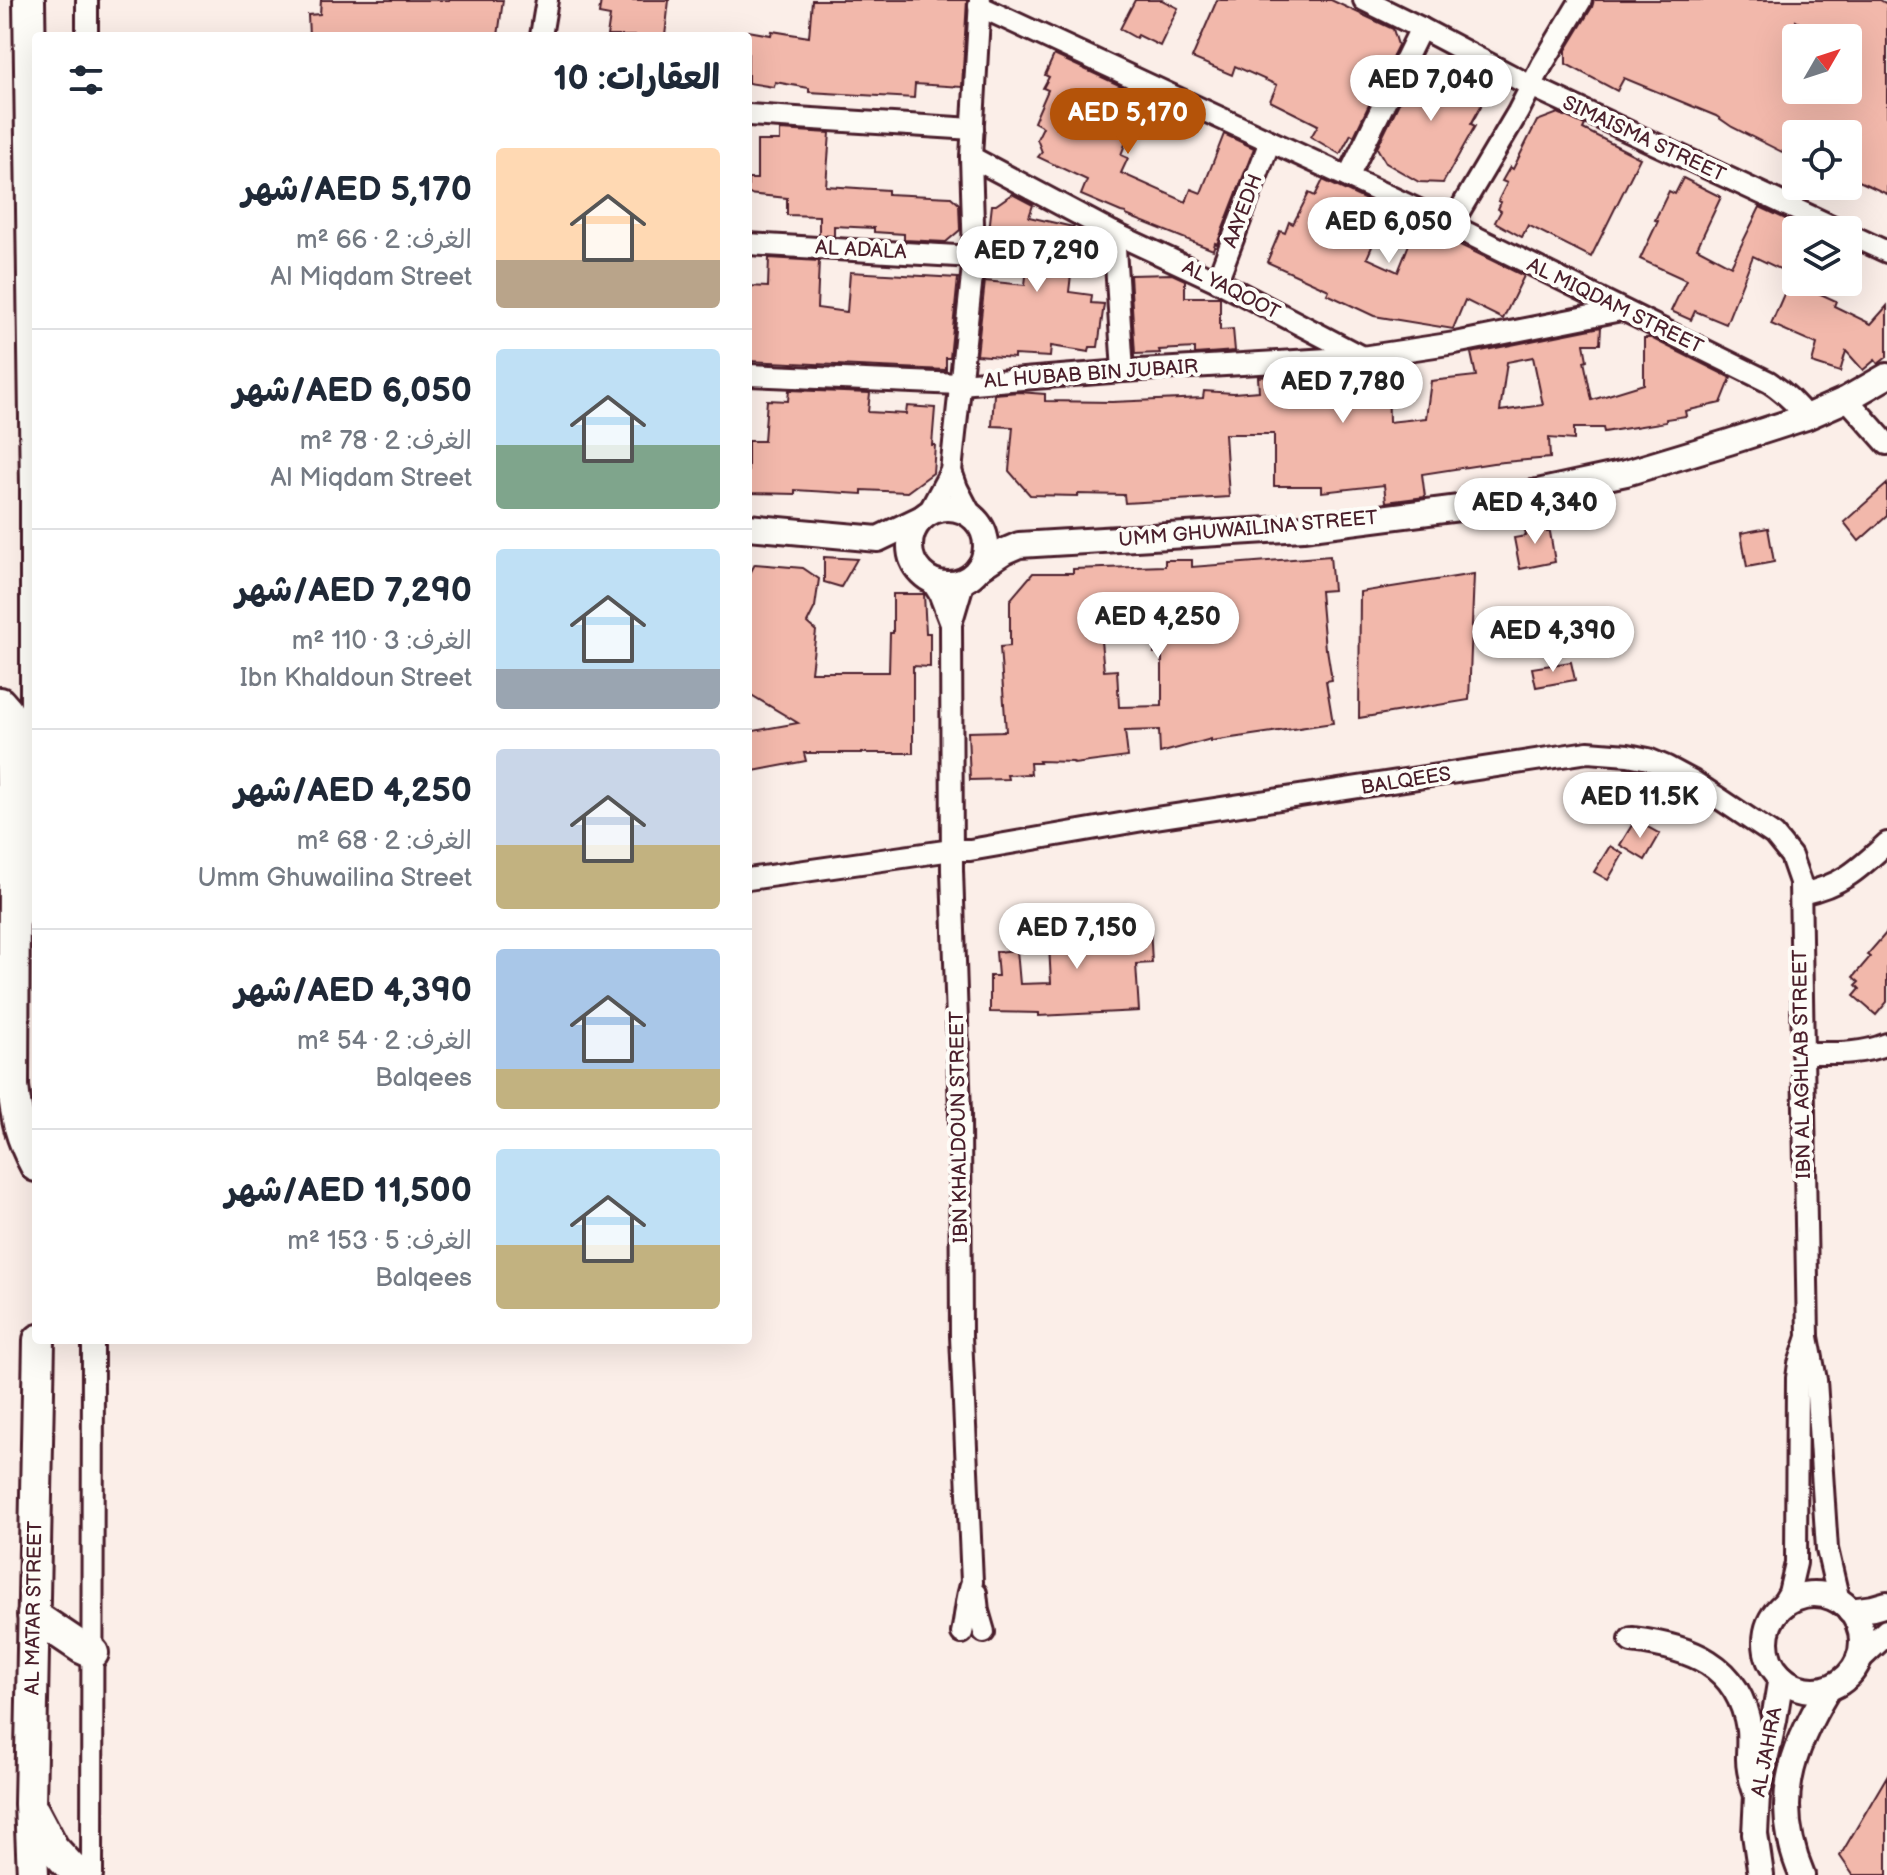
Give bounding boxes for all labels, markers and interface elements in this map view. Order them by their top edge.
north arrow [1782,24,1862,104]
map controls [1782,24,1862,296]
pin: AED 7,040 [1339,55,1523,123]
icon: filters [64,58,108,102]
text: العقارات: 10 [553,58,720,99]
text: AED 7,040 [1368,65,1494,96]
pin: AED 5,170 [1036,88,1220,156]
street label: SIMAISMA STREET [1559,91,1729,187]
text: AED 5,170 [1068,98,1188,129]
button: locate [1782,120,1862,200]
text: AED 5,170/شهر [242,169,472,210]
street label: AAYEDH [1218,171,1268,251]
icon: home [560,180,656,276]
pin: AED 6,050 [1297,197,1481,265]
text: AED 6,050 [1326,207,1452,238]
button: layers [1782,216,1862,296]
text: الغرف: 2 · 66 m² [296,225,472,256]
pin: AED 7,290 [945,226,1129,294]
street label: AL ADALA [815,236,908,264]
text: AED 7,290 [974,236,1100,267]
street label: AL MIQDAM STREET [1523,253,1707,359]
street label: AL YAQOOT [1178,255,1284,325]
text: Al Miqdam Street [271,262,472,293]
street label: AL HUBAB BIN JUBAIR [983,355,1199,393]
pin: AED 7,780 [1251,357,1435,425]
text: AED 7,780 [1281,367,1405,398]
text: AED 6,050/شهر [233,370,472,411]
icon: home [560,381,656,477]
text: الغرف: 2 · 78 m² [300,426,472,457]
text: Al Miqdam Street [271,463,472,494]
pin: AED 4,340 [1443,478,1627,546]
text: AED 4,340 [1472,488,1598,519]
street label: UMM GHUWAILINA STREET [1117,506,1379,552]
text: AED 7,290/شهر [236,570,472,611]
icon: home [560,581,656,677]
pin: AED 4,250 [1066,592,1250,660]
text: AED 4,250 [1095,602,1221,633]
pin: AED 4,390 [1461,606,1645,674]
text: AED 4,390 [1490,616,1616,647]
text: الغرف: 3 · 110 m² [292,626,472,657]
text: Ibn Khaldoun Street [240,663,472,694]
street label: BALQEES [1359,762,1453,800]
text: AED 4,250/شهر [235,770,472,811]
pin: AED 11.5K [1548,772,1732,840]
icon: home [560,781,656,877]
text: AED 11.5K [1581,782,1699,813]
text: الغرف: 2 · 68 m² [297,826,472,857]
text: Umm Ghuwailina Street [197,863,472,894]
pin: AED 7,150 [985,903,1169,971]
text: AED 7,150 [1017,913,1137,944]
street label: IBN AL AGHLAB STREET [1788,949,1816,1179]
text: AED 4,390/شهر [235,970,472,1011]
icon: home [560,981,656,1077]
street label: IBN KHALDOUN STREET [945,1011,973,1243]
text: الغرف: 2 · 54 m² [297,1026,472,1057]
text: Balqees [375,1063,472,1094]
text: AED 11,500/شهر [225,1170,472,1211]
icon: home [560,1181,656,1277]
text: الغرف: 5 · 153 m² [287,1226,472,1257]
text: Balqees [375,1263,472,1294]
street label: AL MATAR STREET [20,1521,48,1695]
street label: AL JAHRA [1747,1704,1788,1799]

